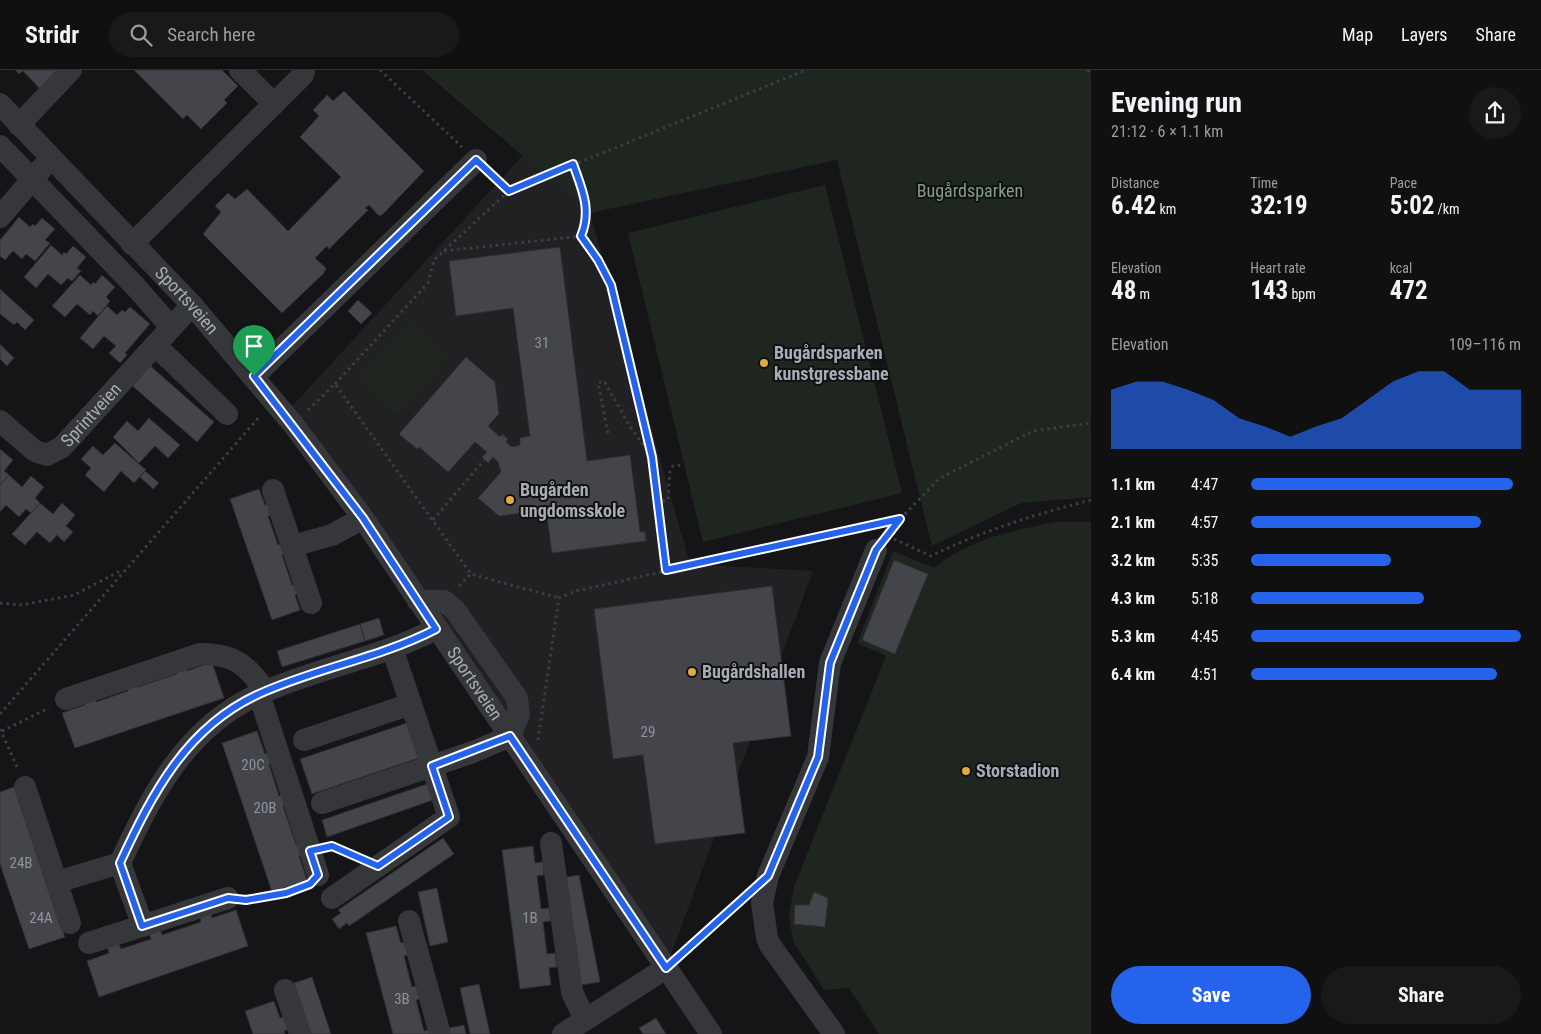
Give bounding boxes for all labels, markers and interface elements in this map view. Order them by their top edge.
search box [109,12,459,57]
text: Stridr [25,21,79,49]
icon: search [127,21,155,49]
text: Search here [167,23,256,46]
text: Map [1342,24,1373,45]
text: Layers [1401,24,1448,45]
text: Share [1476,24,1516,45]
text: Evening run [1111,86,1242,119]
button: share [1469,87,1521,139]
text: 21:12 · 6 × 1.1 km [1111,122,1223,141]
text: Distance [1111,175,1159,191]
text: Time [1250,175,1278,191]
text: Pace [1390,175,1417,191]
park label: Bugårdsparken [917,180,1023,201]
text: 6.42 [1111,191,1156,220]
text: 32:19 [1250,191,1308,220]
text: 5:02 [1390,191,1434,220]
text: km [1156,201,1176,217]
text: /km [1434,201,1460,217]
text: Elevation [1111,260,1161,276]
text: Heart rate [1250,260,1306,276]
text: kcal [1390,260,1412,276]
street label: Sportsveien [151,262,223,338]
text: 48 [1111,276,1136,305]
text: 143 [1250,276,1288,305]
text: 472 [1390,276,1428,305]
text: m [1136,286,1150,302]
text: bpm [1288,286,1316,302]
pin [233,325,275,376]
icon: arrive [240,332,268,360]
house number: 31 [535,334,549,352]
text: Elevation [1111,335,1169,354]
text: 109–116 m [1449,335,1521,354]
place label: Bugårdsparken kunstgressbane [774,342,889,384]
marker: Bugårdsparken kunstgressbane [758,357,770,369]
street label: Sprintveien [56,378,125,451]
text: 1.1 km [1111,475,1155,494]
text: 4:47 [1191,475,1218,494]
place label: Bugården ungdomsskole [520,479,625,521]
marker: Bugården ungdomsskole [504,494,516,506]
text: 2.1 km [1111,513,1155,532]
text: 4:57 [1191,513,1218,532]
text: 3.2 km [1111,551,1155,570]
text: 5:35 [1191,551,1218,570]
text: 4.3 km [1111,589,1155,608]
text: 5:18 [1191,589,1218,608]
text: 5.3 km [1111,627,1155,646]
text: 4:45 [1191,627,1218,646]
street label: Sportsveien [443,643,507,724]
place label: Bugårdshallen [702,661,805,682]
text: 6.4 km [1111,665,1155,684]
text: 4:51 [1191,665,1218,684]
marker: Bugårdshallen [686,666,698,678]
house number: 29 [641,723,655,741]
house number: 20C [241,756,265,774]
place label: Storstadion [976,760,1059,781]
marker: Storstadion [960,765,972,777]
house number: 20B [254,799,277,817]
house number: 24B [10,854,33,872]
house number: 24A [29,909,53,927]
house number: 1B [522,909,538,927]
button: Save [1111,966,1311,1024]
button: Share [1321,966,1521,1024]
house number: 3B [394,990,410,1008]

